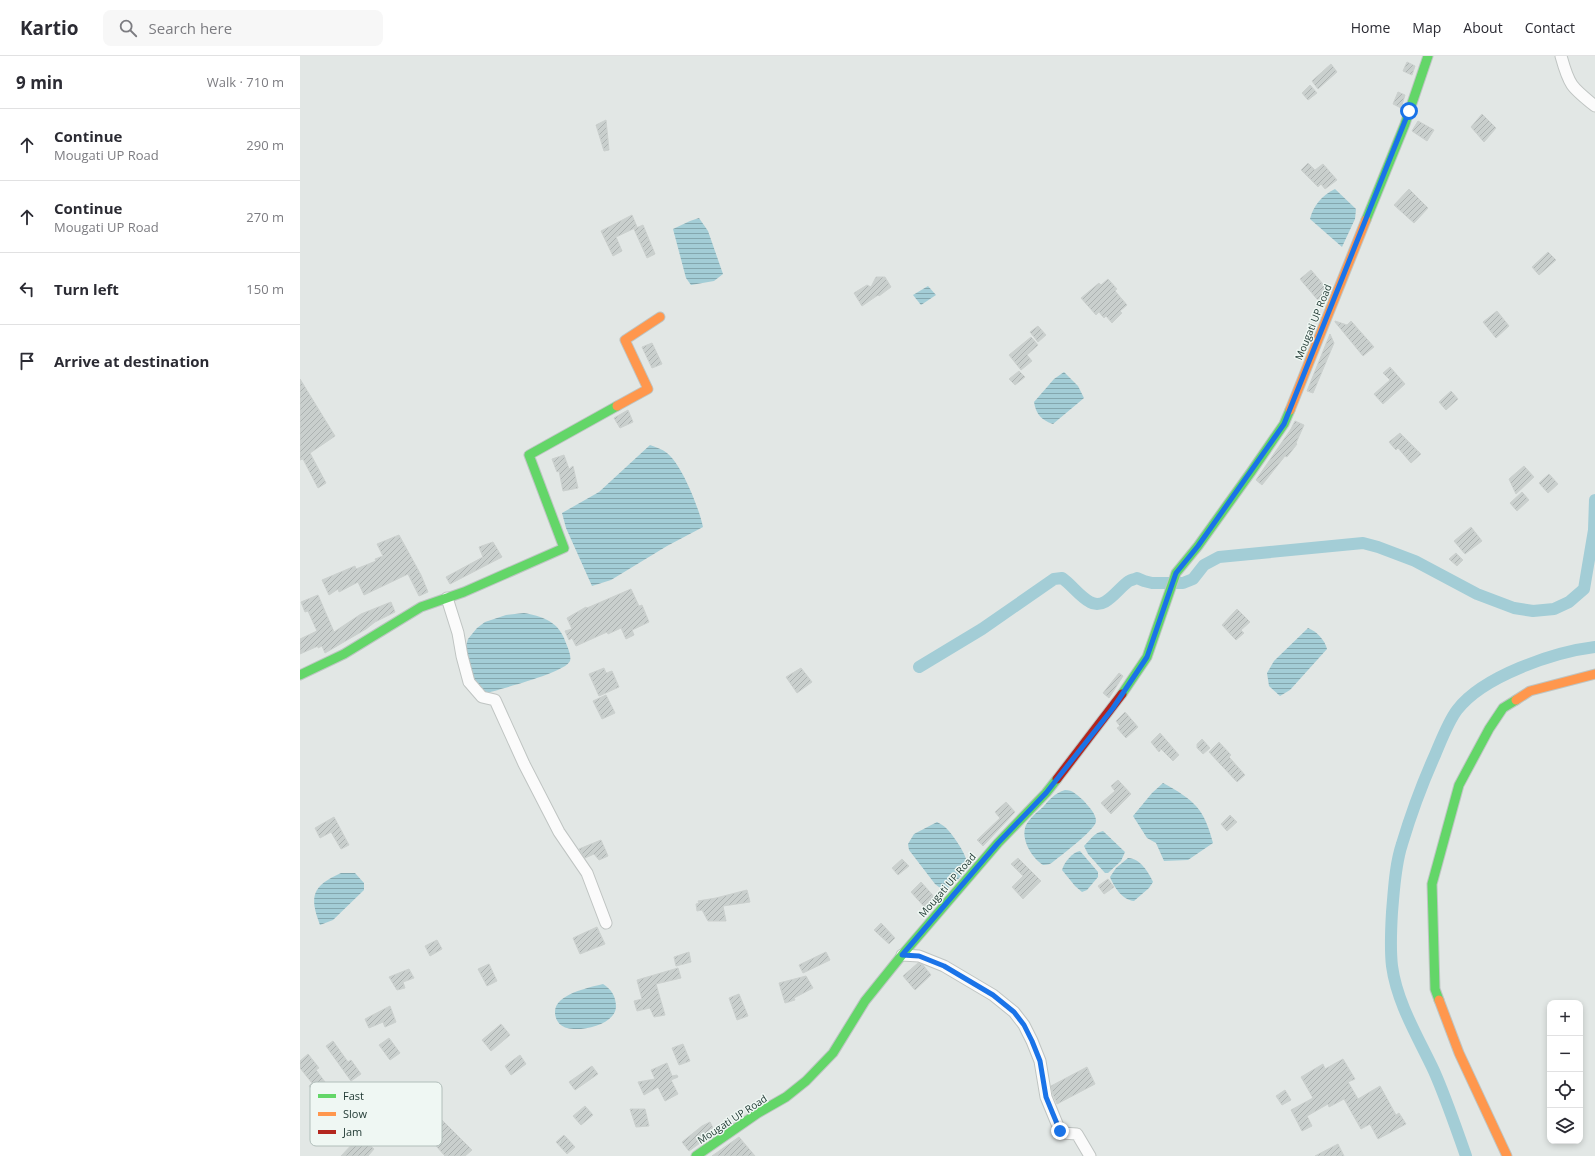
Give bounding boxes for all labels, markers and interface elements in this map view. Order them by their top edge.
search box [103,10,383,46]
text: Kartio [20,15,79,41]
icon: search [117,17,139,39]
text: Search here [149,18,232,38]
text: Home [1351,18,1390,37]
text: Map [1412,18,1441,37]
text: About [1463,18,1503,37]
text: Contact [1525,18,1575,37]
text: 9 min [16,71,63,94]
text: Walk · 710 m [207,73,284,91]
route start [1400,102,1418,120]
text: Continue [54,126,122,146]
icon: ahead [16,134,38,156]
text: 290 m [246,136,284,154]
text: Mougati UP Road [54,146,159,164]
text: Continue [54,198,122,218]
icon: ahead [16,206,38,228]
text: 270 m [246,208,284,226]
text: Mougati UP Road [54,218,159,236]
icon: left [16,278,38,300]
text: Turn left [54,279,119,299]
text: 150 m [246,280,284,298]
street label: Mougati UP Road [1291,282,1335,362]
icon: arrive [16,350,38,372]
text: Arrive at destination [54,351,209,371]
street label: Mougati UP Road [915,850,979,920]
map controls [1547,1000,1583,1144]
button: + [1547,1000,1583,1036]
button: − [1547,1036,1583,1072]
button: locate [1547,1072,1583,1108]
legend [310,1082,442,1146]
text: Fast [343,1088,364,1103]
street label: Mougati UP Road [694,1091,770,1147]
text: Slow [343,1106,367,1121]
button: layers [1547,1108,1583,1144]
route end [1051,1122,1069,1140]
text: Jam [342,1124,362,1139]

